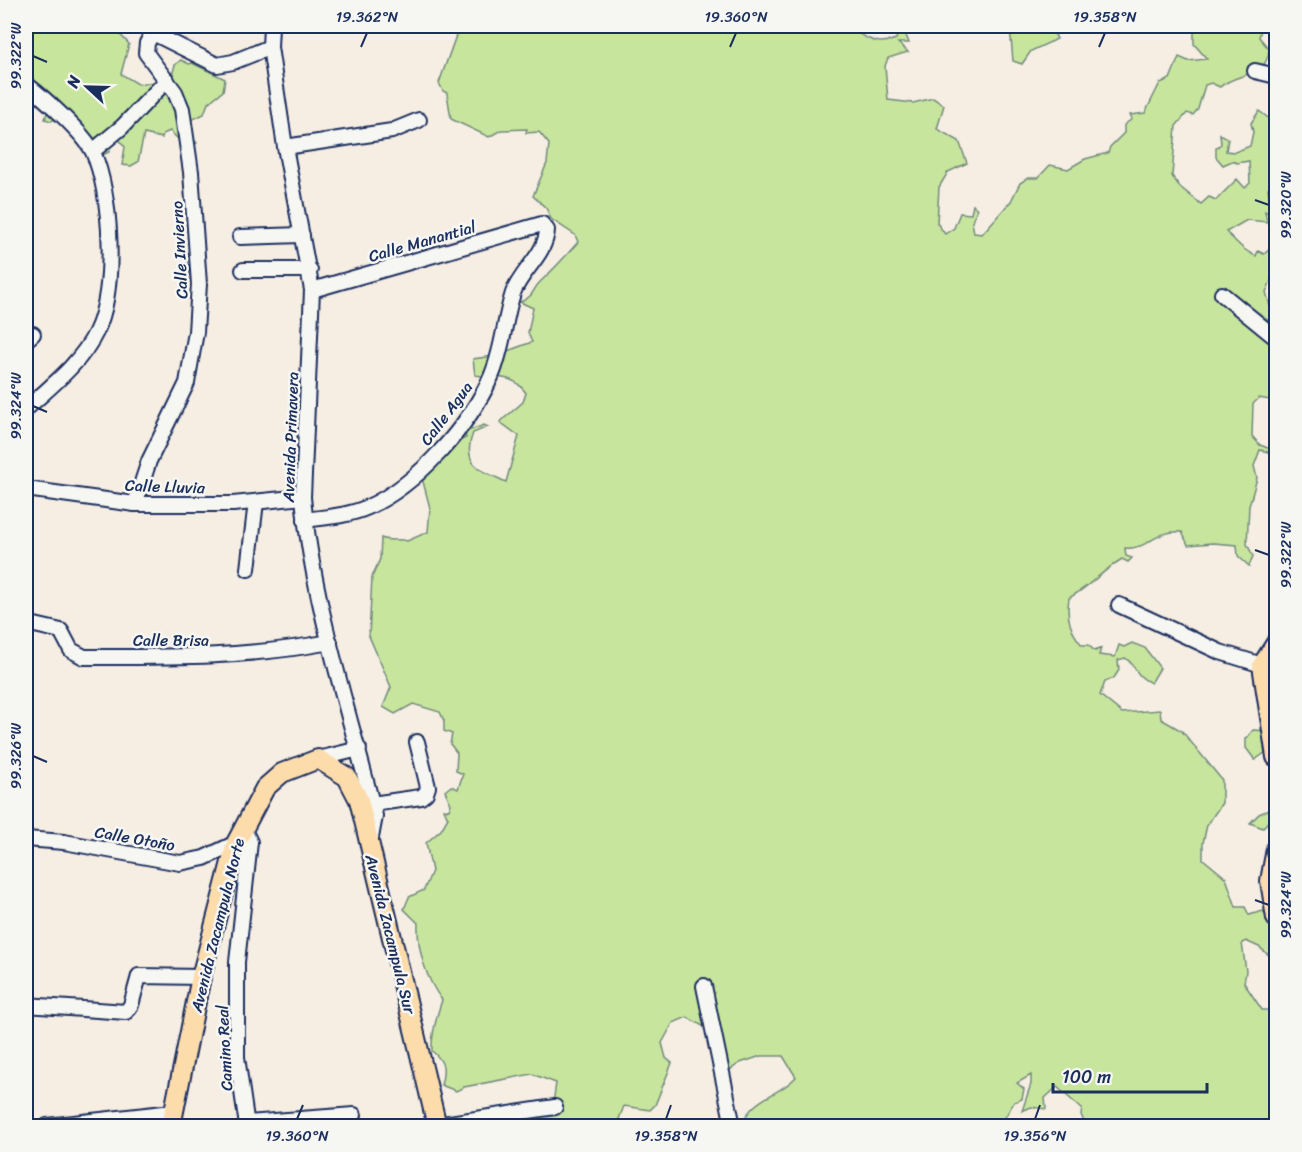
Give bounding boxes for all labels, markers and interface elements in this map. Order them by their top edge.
text: 19.362°N [336,4,399,30]
text: 19.360°N [704,4,768,30]
text: 19.358°N [1073,4,1137,30]
text: 99.322°W [3,22,29,89]
north arrow [57,57,117,117]
text: N [58,70,89,93]
text: 99.320°W [1273,171,1299,239]
street label: Calle Invierno [162,200,197,300]
street label: Calle Manantial [365,212,480,271]
street label: Avenida Primavera [274,371,307,504]
text: 99.324°W [3,372,29,440]
street label: Calle Agua [412,375,480,452]
street label: Calle Lluvia [125,471,206,502]
text: 99.322°W [1273,521,1299,588]
street label: Calle Brisa [133,626,209,655]
text: 99.326°W [3,722,29,789]
street label: Calle Otoño [93,817,177,860]
street label: Avenida Zacampula Norte [182,835,253,1016]
street label: Avenida Zacampula Sur [356,850,425,1019]
text: 99.324°W [1273,871,1299,939]
street label: Camino Real [208,1004,241,1092]
scale bar [1053,1056,1208,1094]
text: 100 m [1062,1061,1111,1093]
text: 19.360°N [265,1123,329,1149]
text: 19.358°N [634,1123,698,1149]
text: 19.356°N [1004,1123,1067,1149]

